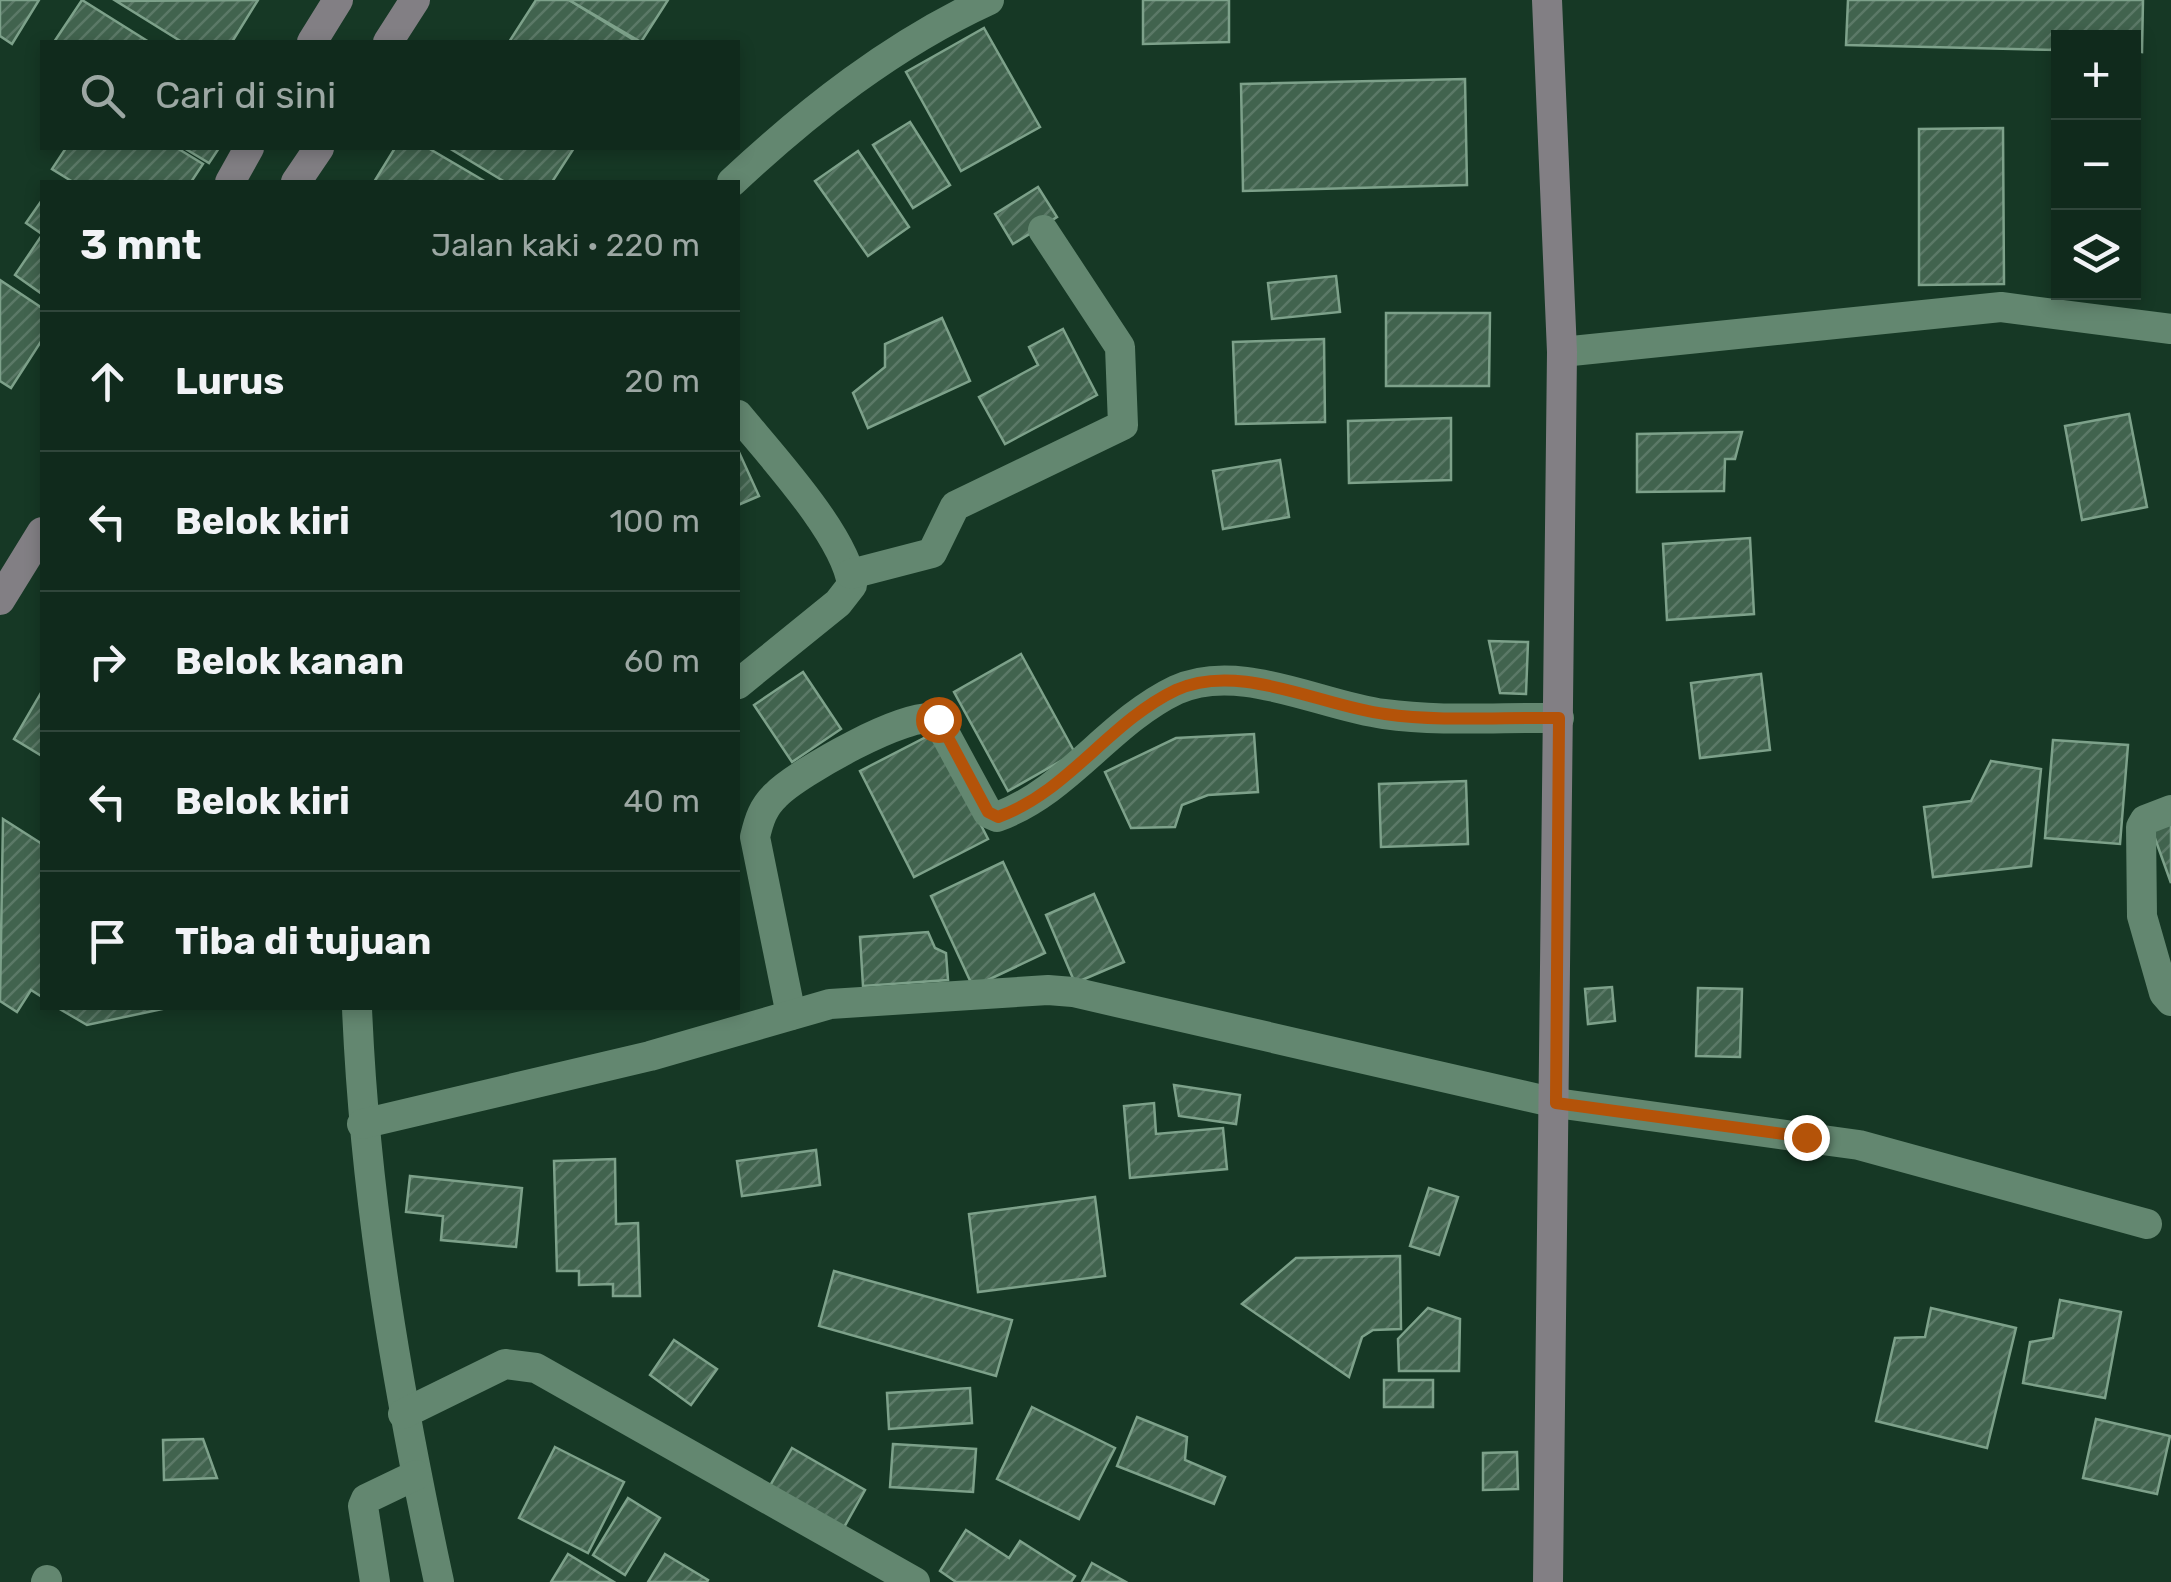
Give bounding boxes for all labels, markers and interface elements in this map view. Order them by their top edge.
map controls [2051,30,2141,300]
button: + [2051,30,2141,120]
search box [40,40,740,150]
icon: search [75,68,130,123]
text: Cari di sini [155,72,336,118]
button: − [2051,120,2141,210]
button: layers [2051,210,2141,300]
text: 3 mnt [80,220,202,270]
text: Jalan kaki · 220 m [431,226,700,264]
icon: ahead [80,354,135,409]
text: Lurus [175,358,284,404]
text: 20 m [625,362,700,400]
icon: left [80,494,135,549]
text: Belok kiri [175,498,350,544]
text: 100 m [609,502,700,540]
icon: right [80,634,135,689]
text: Belok kanan [175,638,404,684]
text: 60 m [624,642,700,680]
route start [916,697,962,743]
icon: left [80,774,135,829]
text: Belok kiri [175,778,350,824]
text: 40 m [624,782,700,820]
icon: arrive [80,914,135,969]
text: Tiba di tujuan [175,918,431,964]
route end [1784,1115,1830,1161]

